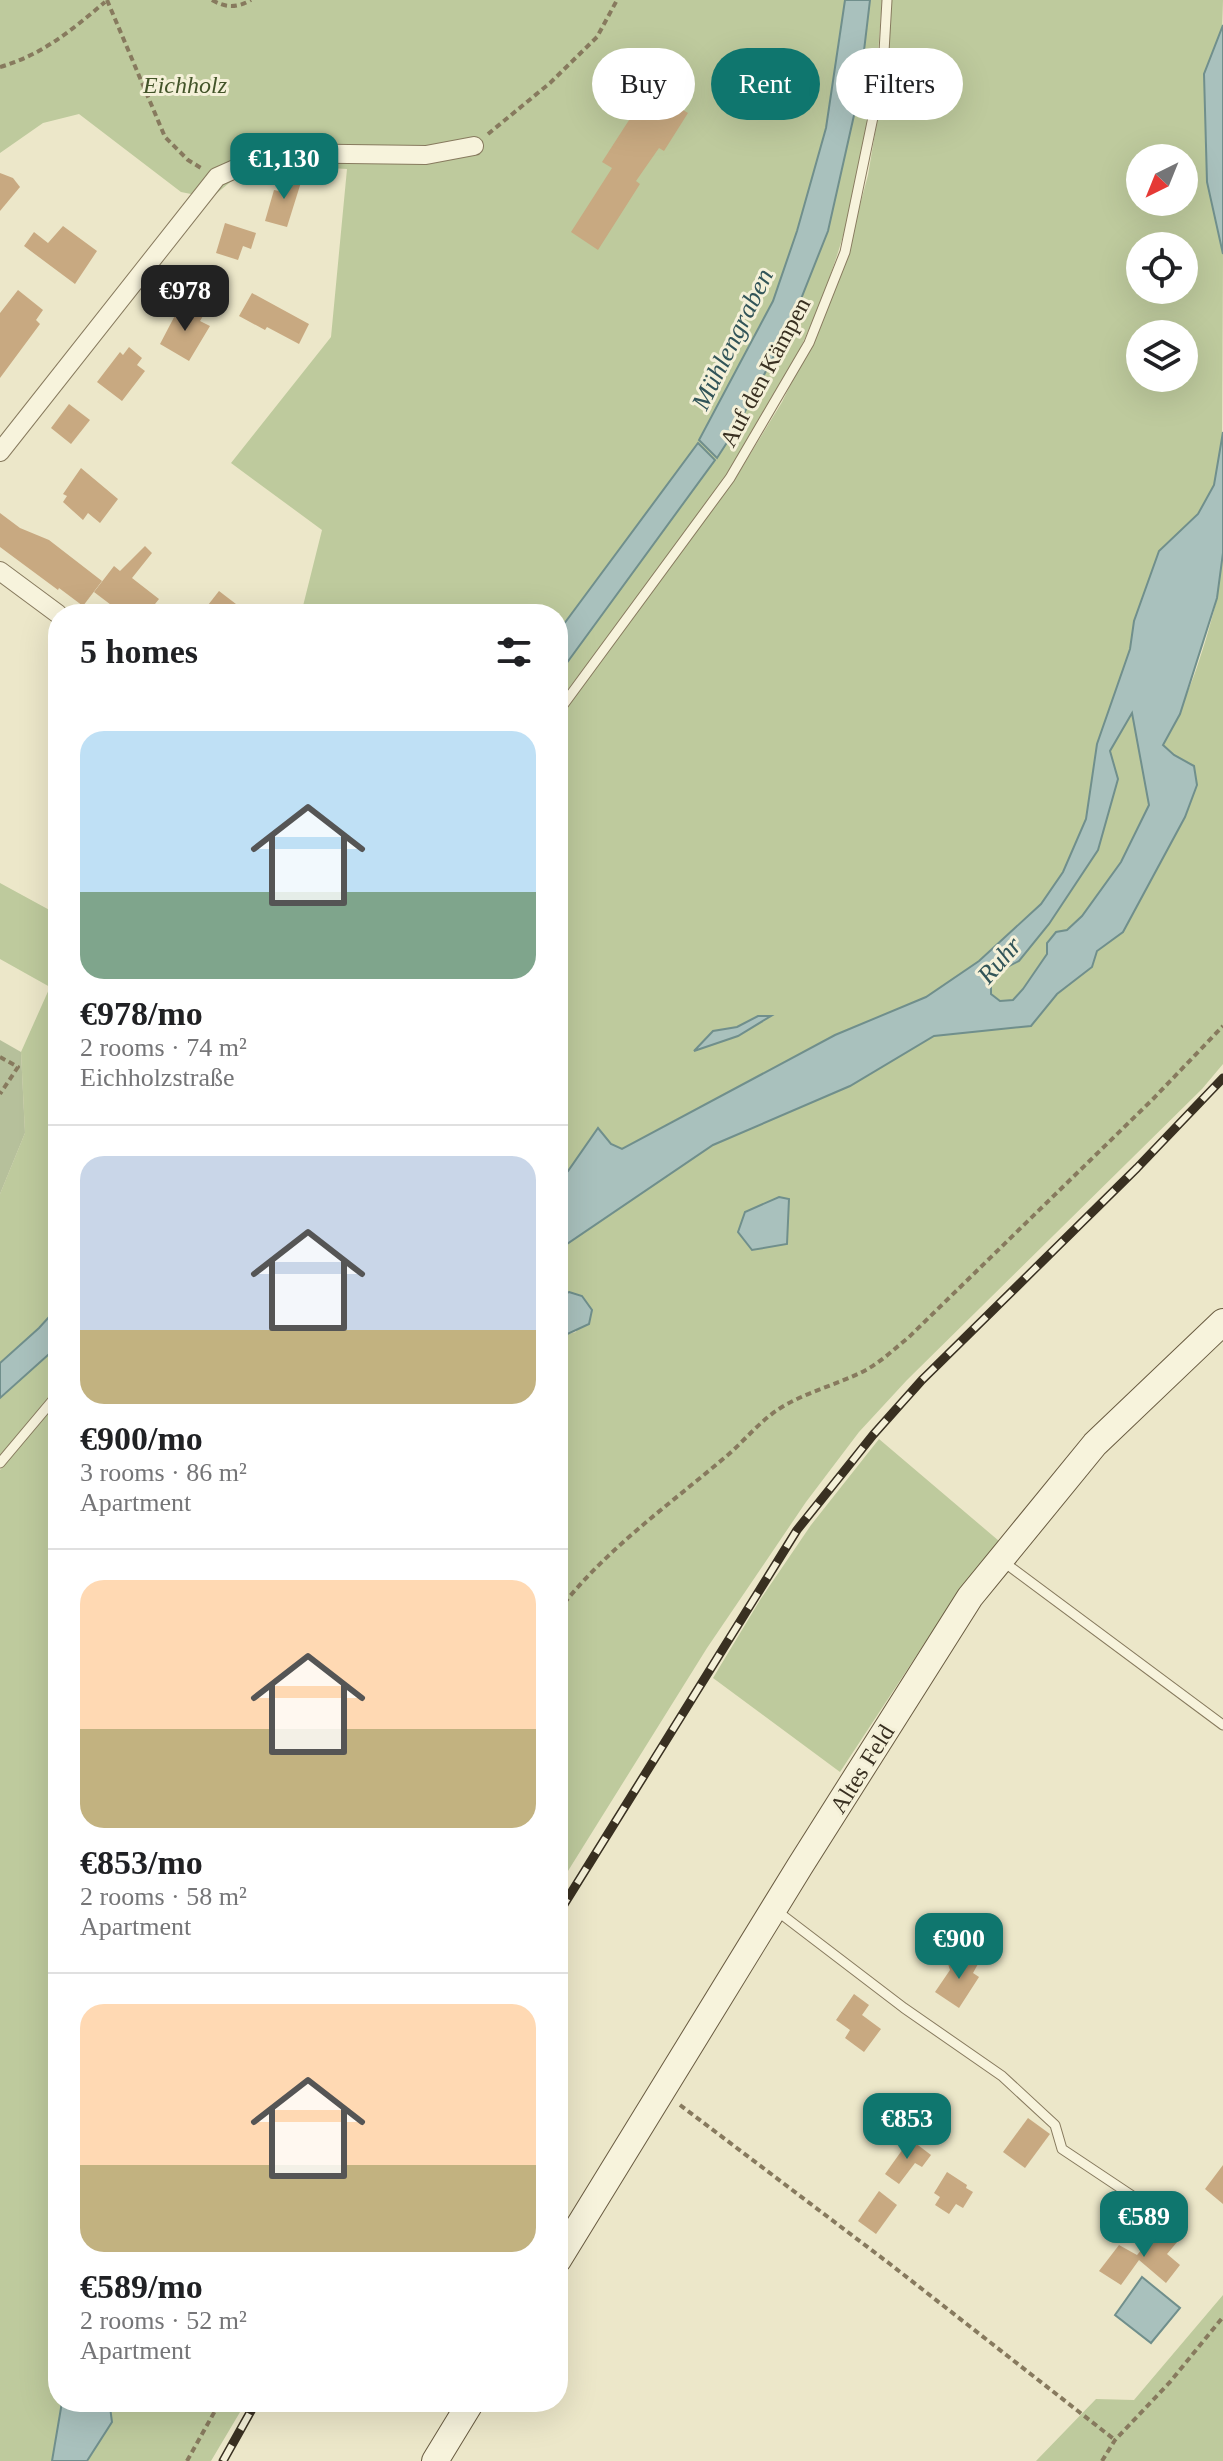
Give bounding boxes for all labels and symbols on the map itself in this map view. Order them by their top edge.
park label: Eichholz [142,72,228,98]
pin: €1,130 [219,133,349,201]
north arrow [1126,144,1198,216]
water label: Mühlengraben [685,264,779,415]
pin: €978 [138,265,232,333]
street label: Auf den Kämpen [715,293,815,451]
water label: Ruhr [971,931,1028,990]
street label: Altes Feld [825,1720,899,1818]
pin: €900 [912,1913,1006,1981]
pin: €853 [860,2093,954,2161]
pin: €589 [1097,2191,1191,2259]

